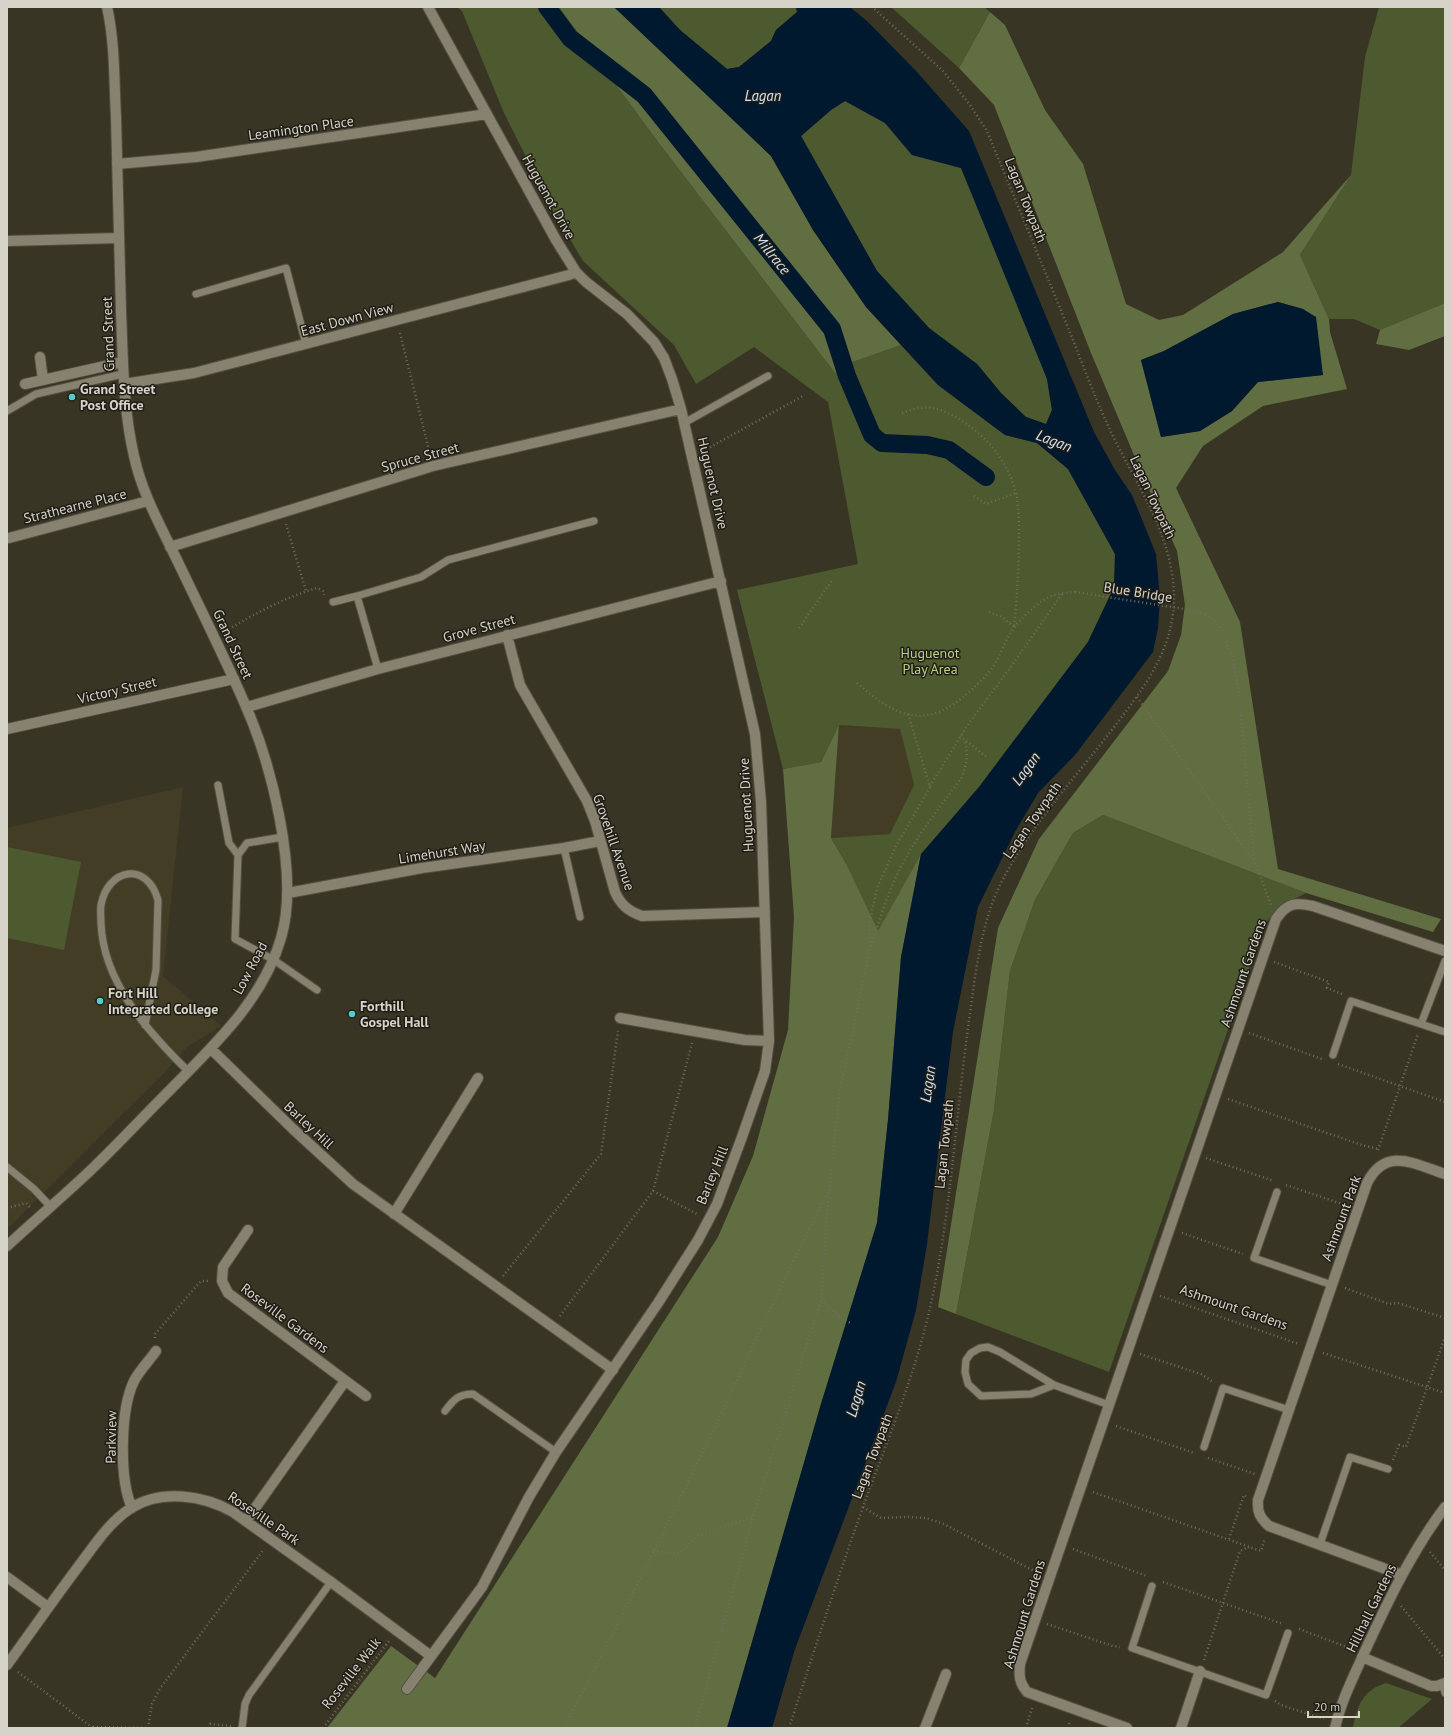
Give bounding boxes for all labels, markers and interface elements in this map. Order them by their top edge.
water label: Lagan [745,86,782,105]
street label: Leamington Place [247,112,355,144]
street label: Huguenot Drive [518,151,580,243]
street label: Lagan Towpath [1001,155,1051,245]
water label: Millrace [750,229,795,278]
street label: Grand Street [98,296,118,372]
street label: East Down View [299,298,396,340]
place label: Grand Street Post Office [80,380,155,414]
marker: Grand Street Post Office [67,392,77,402]
water label: Lagan [1034,425,1075,456]
street label: Huguenot Drive [694,435,732,531]
street label: Spruce Street [379,438,461,476]
street label: Lagan Towpath [1126,452,1180,542]
street label: Strathearne Place [22,484,128,528]
street label: Blue Bridge [1102,578,1174,606]
street label: Grand Street [209,606,257,682]
street label: Grove Street [441,610,517,646]
park label: Huguenot Play Area [900,644,960,678]
street label: Victory Street [75,672,158,708]
water label: Lagan [1007,748,1044,789]
street label: Huguenot Drive [735,758,757,852]
street label: Lagan Towpath [999,778,1065,862]
street label: Grovehill Avenue [589,791,639,893]
street label: Limehurst Way [397,836,487,868]
street label: Ashmount Gardens [1216,917,1270,1029]
street label: Low Road [229,939,271,997]
place label: Fort Hill Integrated College [108,984,218,1018]
marker: Fort Hill Integrated College [95,996,105,1006]
place label: Forthill Gospel Hall [360,997,429,1031]
marker: Forthill Gospel Hall [347,1009,357,1019]
water label: Lagan [916,1064,940,1104]
street label: Barley Hill [280,1097,338,1153]
street label: Lagan Towpath [930,1098,958,1190]
street label: Barley Hill [692,1143,732,1207]
street label: Ashmount Park [1317,1172,1365,1263]
street label: Roseville Gardens [237,1279,333,1357]
street label: Ashmount Gardens [1178,1280,1290,1334]
water label: Lagan [841,1378,870,1419]
street label: Parkview [102,1409,120,1464]
street label: Lagan Towpath [847,1411,897,1501]
street label: Roseville Park [225,1487,304,1549]
street label: Ashmount Gardens [999,1557,1049,1671]
street label: Hillhall Gardens [1342,1561,1400,1655]
street label: Roseville Walk [317,1633,385,1712]
scale bar [1308,1693,1359,1719]
text: 20 m [1314,1699,1340,1714]

